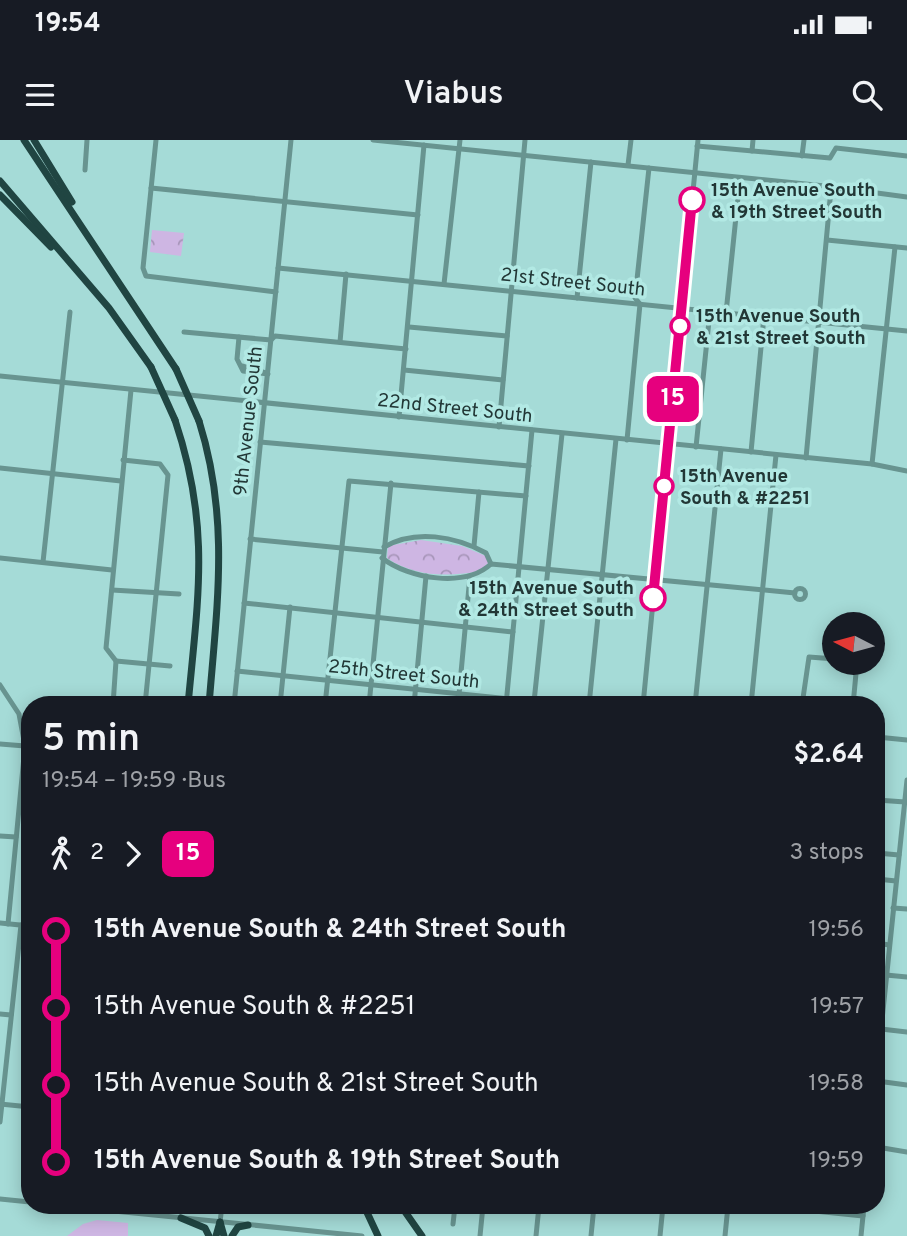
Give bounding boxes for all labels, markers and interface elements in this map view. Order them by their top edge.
text: 19:54 [35,8,101,41]
text: Viabus [403,75,504,115]
icon: menu [21,76,59,114]
icon: search [848,76,886,114]
place label: 15th Avenue South & 19th Street South [711,179,882,225]
marker: 15th Avenue South & 19th Street South [679,187,705,213]
street label: 21st Street South [499,263,646,303]
place label: 15th Avenue South & 21st Street South [696,305,866,351]
marker: 15th Avenue South & 21st Street South [670,316,690,336]
street label: 9th Avenue South [229,345,269,497]
line badge: 15 [642,376,704,422]
text: 15 [661,384,685,414]
street label: 22nd Street South [376,389,534,429]
place label: 15th Avenue South & #2251 [680,465,810,511]
marker: 15th Avenue South & #2251 [654,476,674,496]
place label: 15th Avenue South & 24th Street South [458,577,634,623]
marker: 15th Avenue South & 24th Street South [640,585,666,611]
north arrow [822,612,886,676]
map controls [822,612,885,675]
street label: 25th Street South [327,655,481,695]
text: 5 min [42,716,140,765]
text: $2.64 [793,739,864,772]
text: 19:54 – 19:59 · Bus [42,767,226,796]
icon: walk [42,835,80,873]
icon: forward [114,835,152,873]
text: 2 [90,839,104,868]
text: 15 [176,839,200,869]
text: 3 stops [789,839,864,868]
text: 15th Avenue South & 24th Street South [94,914,566,947]
text: 19:56 [809,916,864,945]
text: 15th Avenue South & #2251 [94,991,415,1024]
text: 19:57 [810,993,864,1022]
text: 15th Avenue South & 21st Street South [94,1068,539,1101]
text: 19:58 [808,1070,864,1099]
text: 15th Avenue South & 19th Street South [94,1145,560,1178]
text: 19:59 [809,1147,864,1176]

